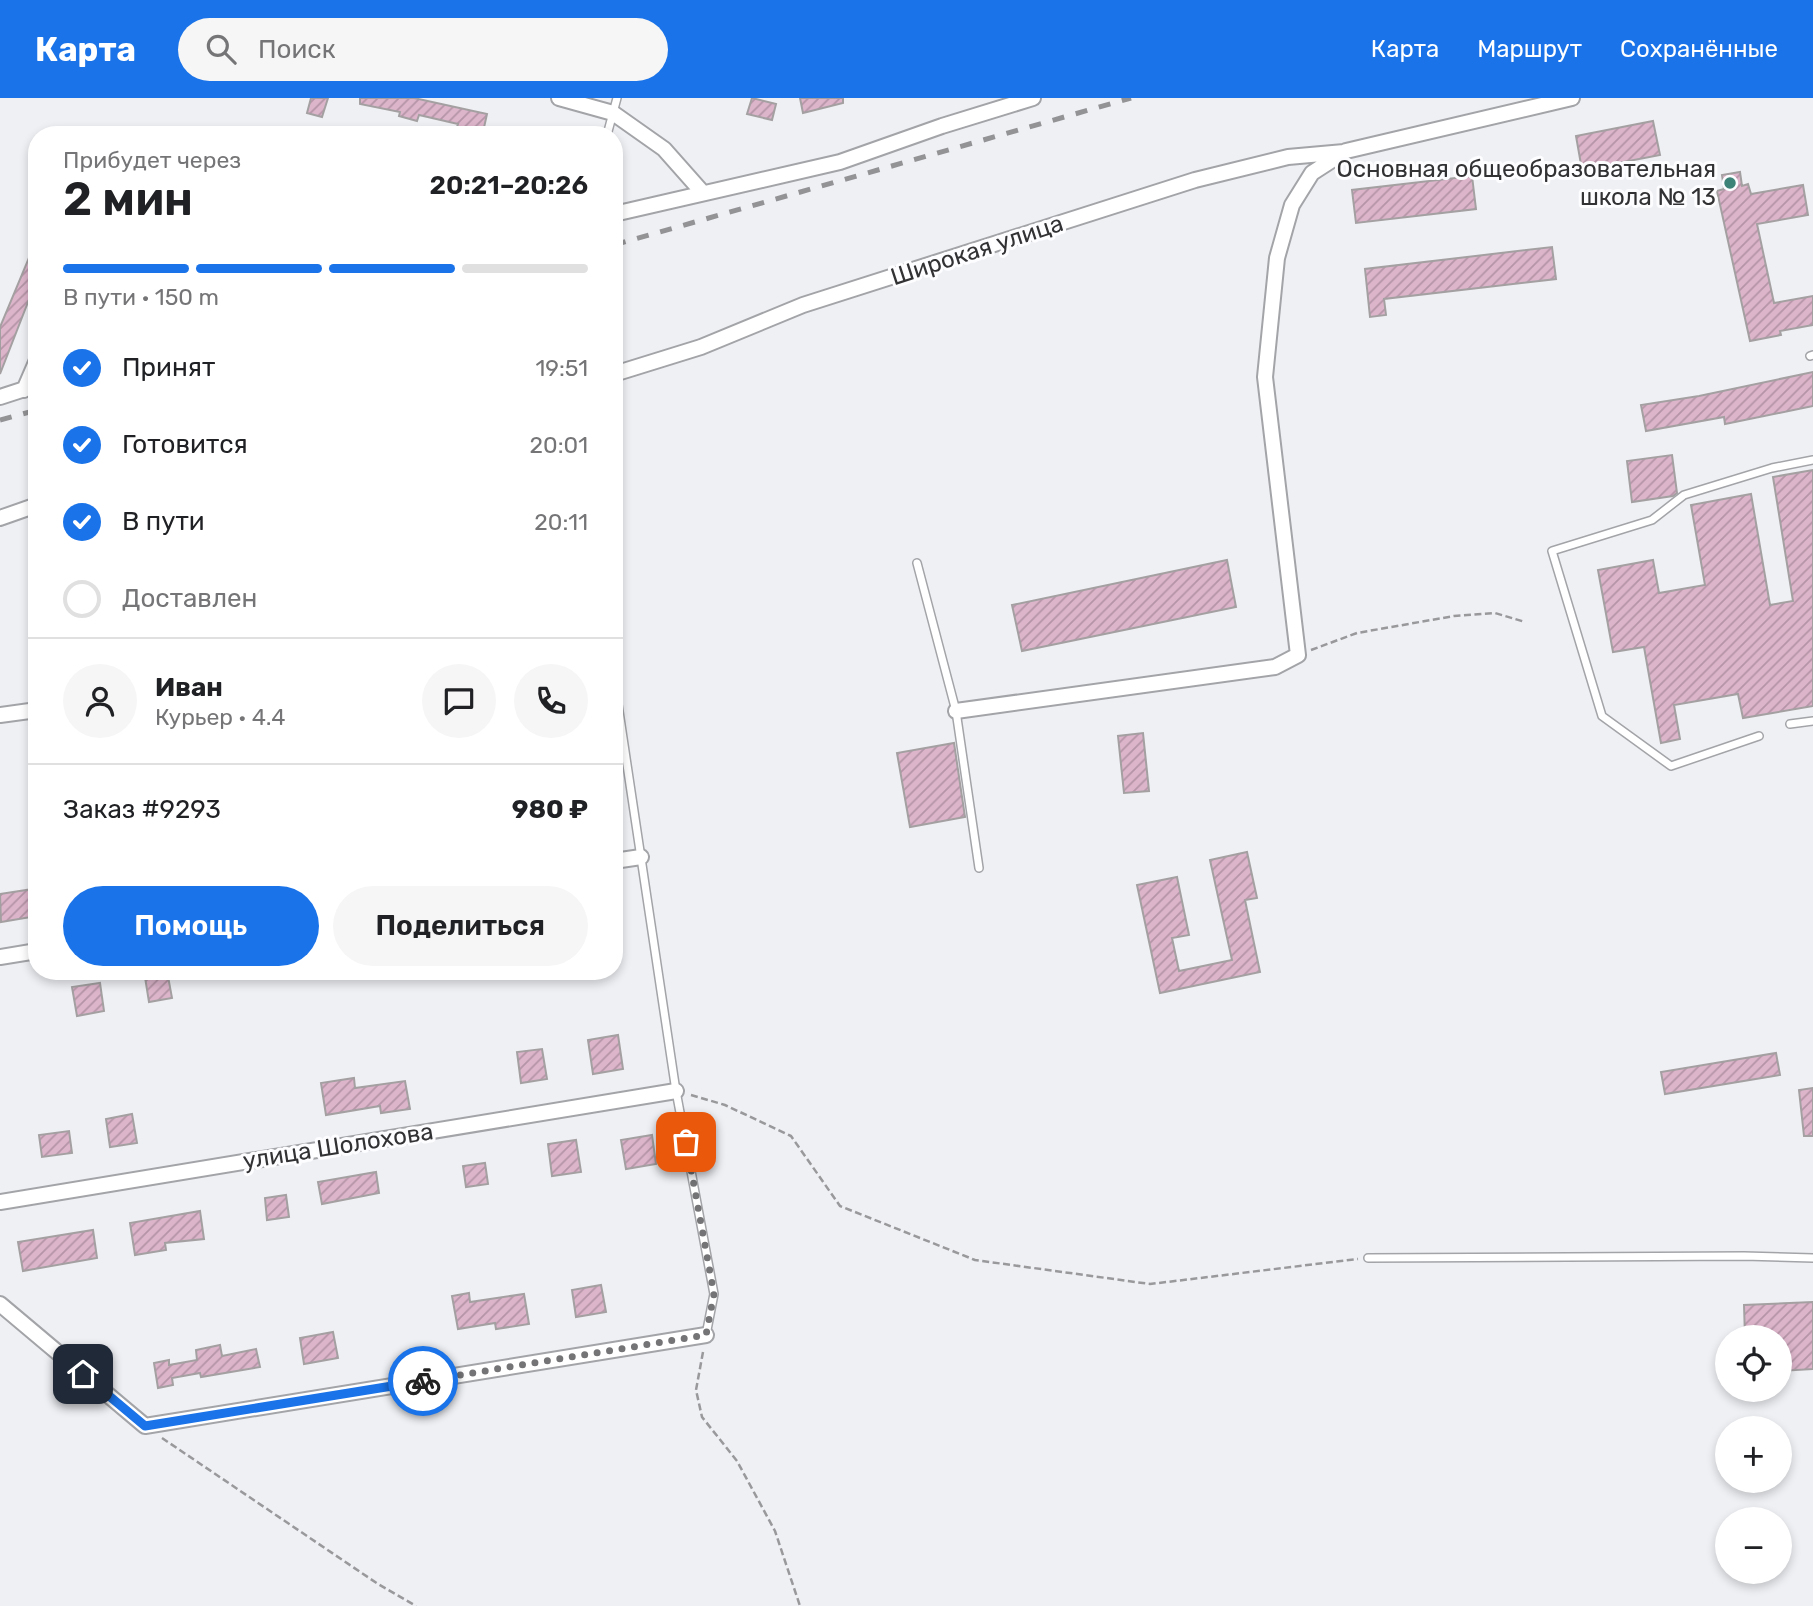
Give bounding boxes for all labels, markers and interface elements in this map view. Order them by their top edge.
search box [178,18,668,81]
text: Карта [35,30,136,69]
icon: search [202,30,240,68]
text: Поиск [258,34,336,65]
text: Карта [1371,35,1439,63]
text: Маршрут [1477,35,1582,63]
text: Сохранённые [1620,35,1778,63]
text: Прибудет через [63,146,241,174]
place label: Основная общеобразовательная школа № 13 [1337,155,1716,211]
text: 20:21–20:26 [430,170,588,201]
text: 2 мин [63,172,193,227]
marker: Основная общеобразовательная школа № 13 [1722,175,1738,191]
street label: Широкая улица [887,209,1067,291]
text: В пути · 150 m [63,283,219,311]
icon: check [63,349,101,387]
text: Принят [122,352,215,383]
text: 19:51 [535,354,588,382]
icon: check [63,426,101,464]
text: Готовится [122,429,248,460]
text: 20:01 [530,431,588,459]
icon: check [63,503,101,541]
text: В пути [122,506,205,537]
text: 20:11 [534,508,588,536]
text: Доставлен [122,583,257,614]
button: person [63,664,137,738]
button: chat [422,664,496,738]
button: phone [514,664,588,738]
text: Иван [155,672,223,703]
text: Курьер · 4.4 [155,703,286,731]
text: Заказ #9293 [63,794,221,825]
text: 980 ₽ [512,794,588,825]
button: Помощь [63,886,319,966]
button: Поделиться [333,886,588,966]
pin [656,1112,716,1172]
street label: улица Шолохова [241,1117,435,1175]
icon: bag [667,1123,705,1161]
map controls [1715,1325,1792,1584]
button: locate [1715,1325,1792,1402]
pin [53,1344,113,1404]
courier [388,1346,458,1416]
icon: home [64,1355,102,1393]
icon: bike [404,1362,442,1400]
button: + [1715,1416,1792,1493]
button: − [1715,1507,1792,1584]

